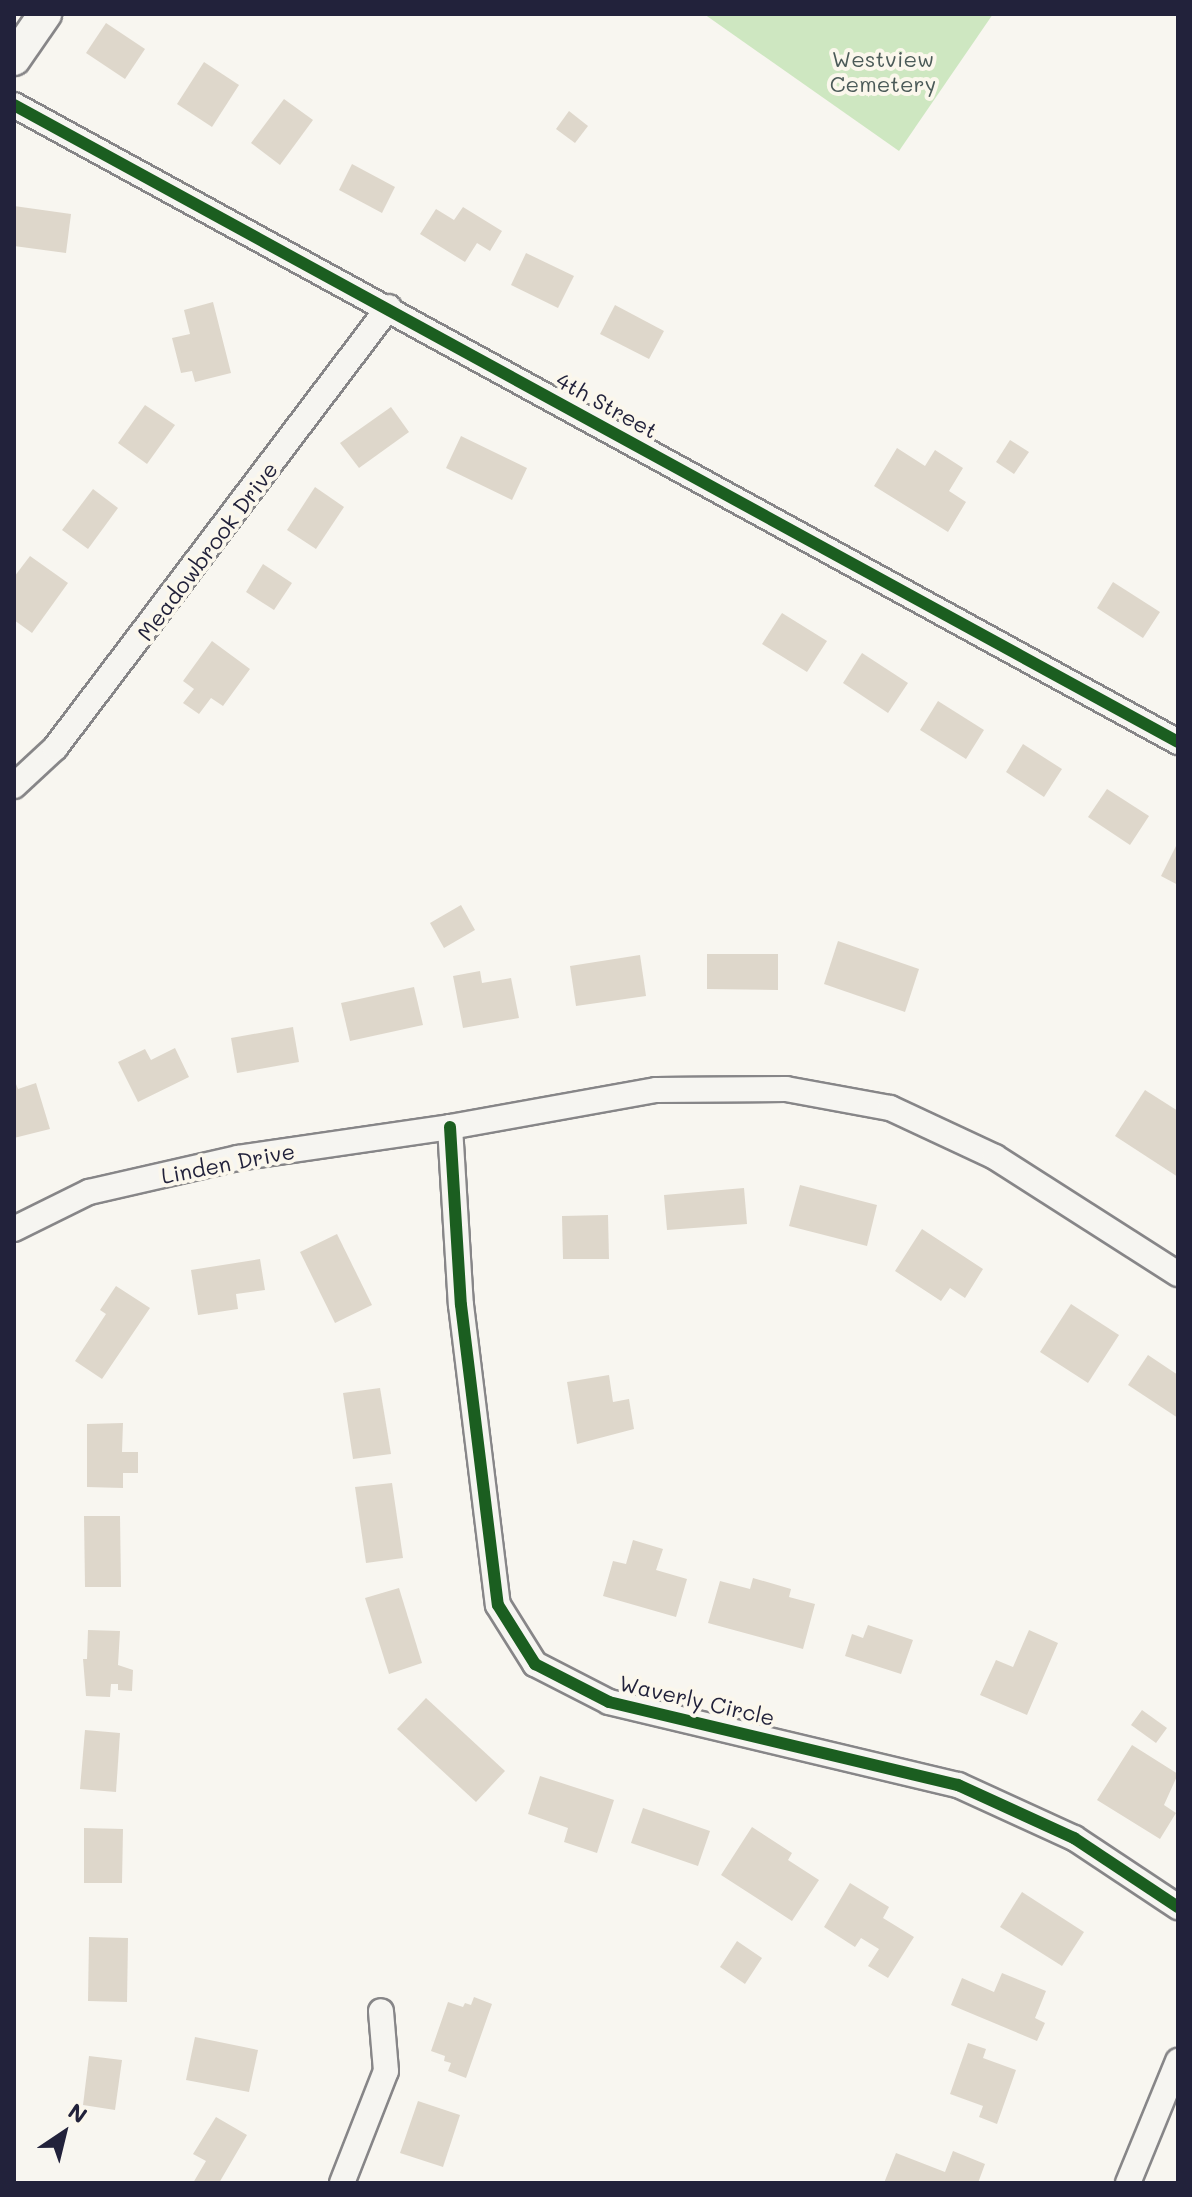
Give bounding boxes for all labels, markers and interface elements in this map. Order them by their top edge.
park label: Westview Cemetery [830,45,936,96]
street label: 4th Street [552,366,662,444]
street label: Meadowbrook Drive [131,456,283,646]
street label: Linden Drive [159,1137,297,1189]
street label: Waverly Circle [617,1669,777,1731]
north arrow [24,2093,104,2173]
text: N [63,2096,93,2130]

